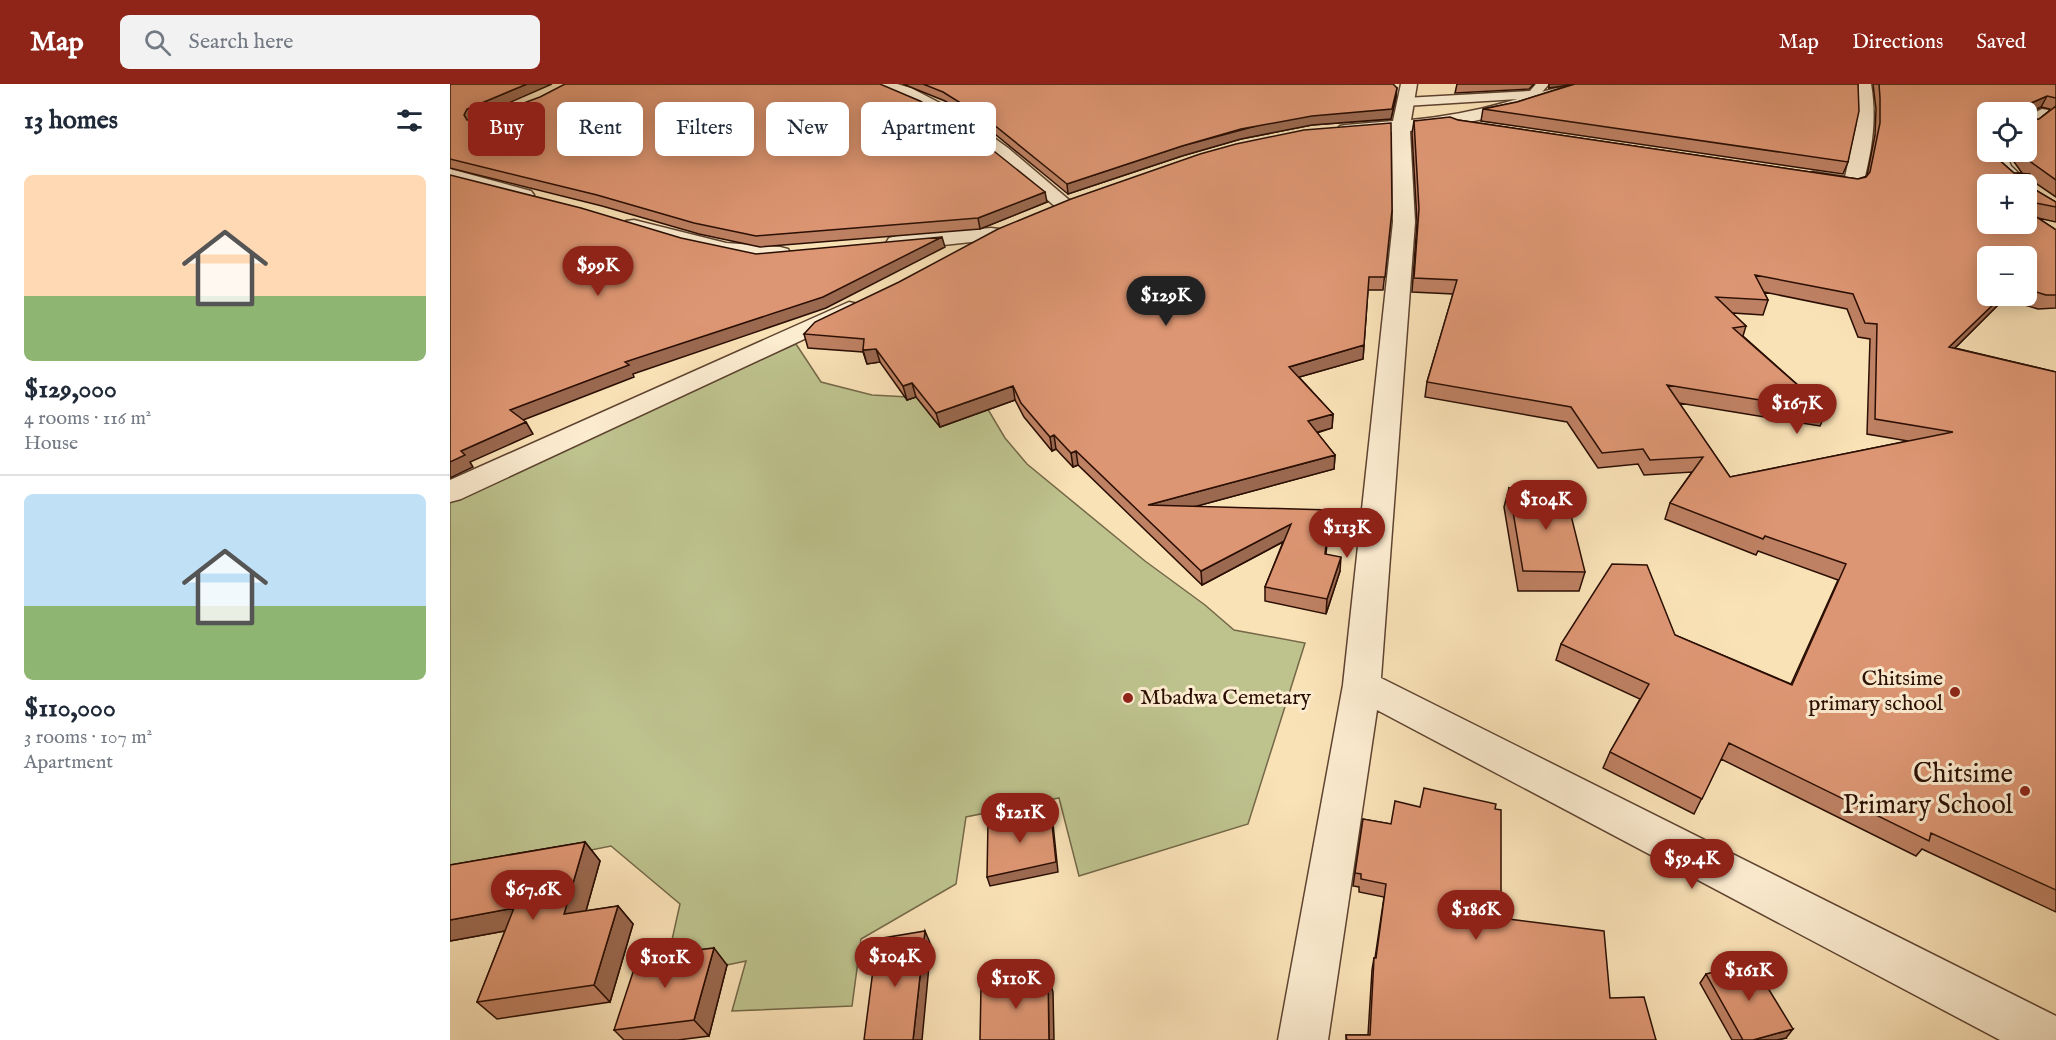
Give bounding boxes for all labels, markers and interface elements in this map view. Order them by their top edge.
search box [120,15,540,69]
text: Map [30,25,84,60]
icon: search [141,26,174,59]
text: Search here [189,28,293,56]
text: Map [1779,29,1819,56]
text: Directions [1852,29,1943,56]
text: Saved [1976,29,2026,56]
chip: Buy [468,102,545,156]
chip: Rent [557,102,643,156]
chip: Filters [655,102,754,156]
chip: New [766,102,849,156]
chip: Apartment [861,102,996,156]
map controls [1977,102,2037,306]
button: locate [1977,102,2037,162]
text: 13 homes [24,104,118,137]
icon: filters [393,104,426,137]
button: + [1977,174,2037,234]
icon: home [171,214,279,322]
pin: $99K [562,246,634,297]
button: − [1977,246,2037,306]
text: $99K [577,253,620,278]
pin: $129K [1124,276,1208,327]
text: $129K [1140,283,1192,308]
text: $129,000 [24,373,117,406]
pin: $167K [1755,384,1839,435]
text: $167K [1772,391,1822,416]
text: 4 rooms · 116 m² [24,406,151,431]
text: House [24,431,78,456]
pin: $104K [1504,480,1588,531]
text: $104K [1520,487,1572,512]
pin: $113K [1305,508,1389,559]
text: $113K [1323,515,1371,540]
icon: home [171,533,279,641]
place label: Chitsime primary school [1809,665,1943,718]
place label: Mbadwa Cemetary [1140,684,1311,712]
marker: Chitsime primary school [1948,685,1962,699]
marker: Mbadwa Cemetary [1121,691,1135,705]
text: $110,000 [24,692,116,725]
text: 3 rooms · 107 m² [24,725,152,750]
text: Apartment [24,750,113,775]
place label: Chitsime Primary School [1843,758,2014,823]
marker: Chitsime Primary School [2018,784,2032,798]
pin: $121K [978,793,1062,844]
text: $121K [995,800,1045,825]
pin: $59.4K [1643,839,1741,890]
text: $59.4K [1664,846,1720,871]
pin: $67.6K [484,870,582,921]
text: $67.6K [505,877,561,902]
pin: $186K [1434,890,1518,941]
text: $186K [1451,897,1501,922]
pin: $104K [853,937,937,988]
pin: $101K [623,938,707,989]
text: $104K [869,944,921,969]
text: $101K [640,945,690,970]
pin: $161K [1707,951,1791,1002]
text: $161K [1725,958,1773,983]
pin: $110K [974,959,1058,1010]
text: $110K [991,966,1041,991]

